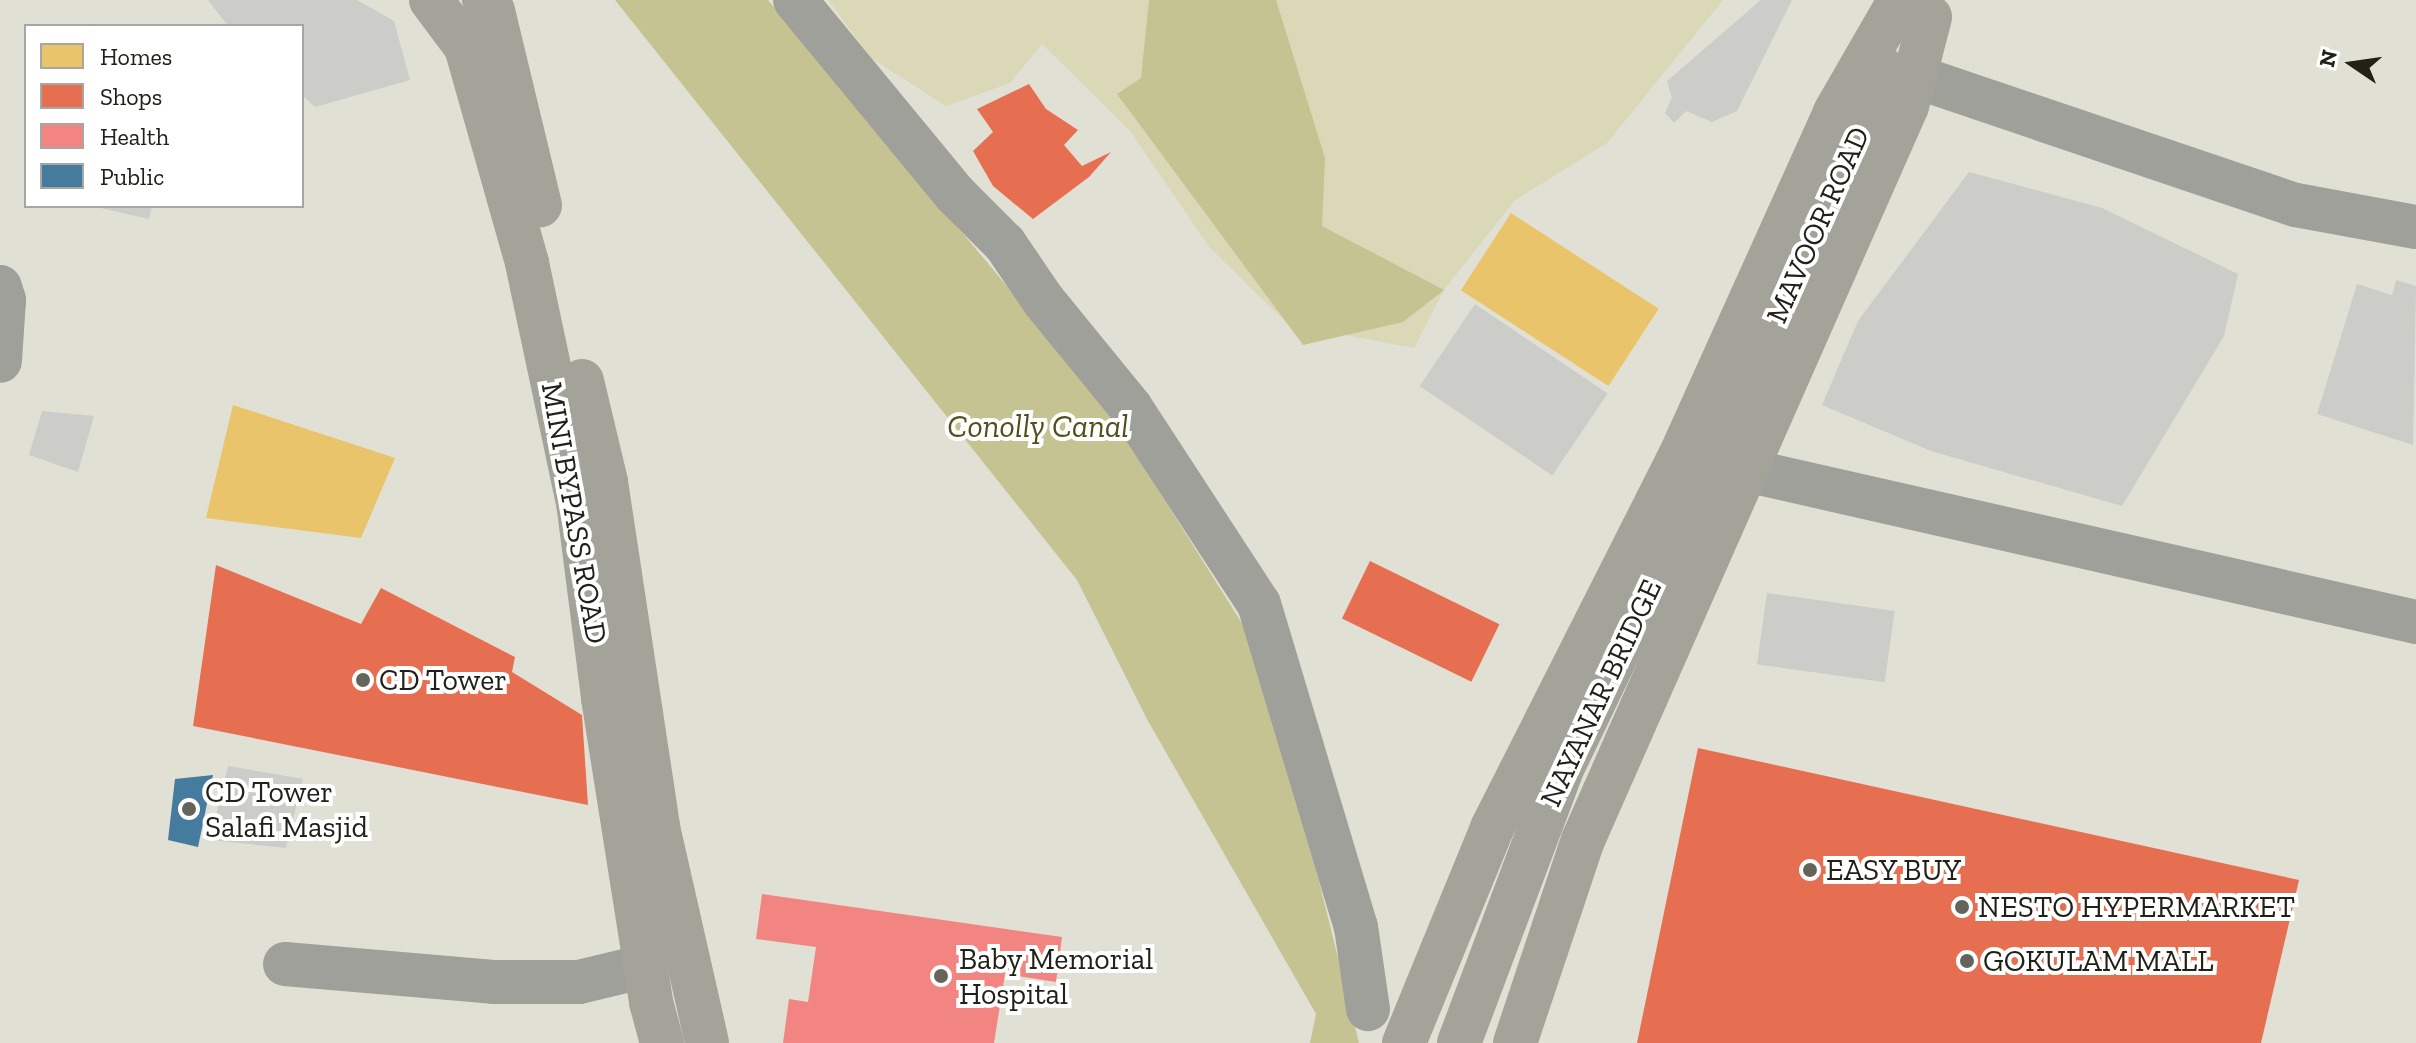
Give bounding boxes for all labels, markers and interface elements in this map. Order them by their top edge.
legend [24,24,304,208]
north arrow [2312,24,2392,104]
text: Homes [100,42,172,71]
text: N [2313,47,2343,70]
text: Shops [100,82,162,111]
street label: MAVOOR ROAD [1759,121,1877,329]
text: Health [100,122,169,151]
text: Public [100,162,164,191]
street label: MINI BYPASS ROAD [533,380,615,646]
water label: Conolly Canal [947,407,1129,445]
street label: NAYANAR BRIDGE [1533,574,1669,812]
place label: CD Tower [379,662,507,698]
marker: CD Tower [354,671,372,689]
place label: CD Tower Salafi Masjid [205,774,368,844]
marker: CD Tower Salafi Masjid [180,800,198,818]
place label: EASY BUY [1826,852,1962,888]
marker: EASY BUY [1801,861,1819,879]
place label: NESTO HYPERMARKET [1978,889,2295,925]
marker: NESTO HYPERMARKET [1953,898,1971,916]
place label: Baby Memorial Hospital [959,941,1154,1012]
place label: GOKULAM MALL [1983,943,2214,979]
marker: GOKULAM MALL [1958,952,1976,970]
marker: Baby Memorial Hospital [930,965,952,987]

